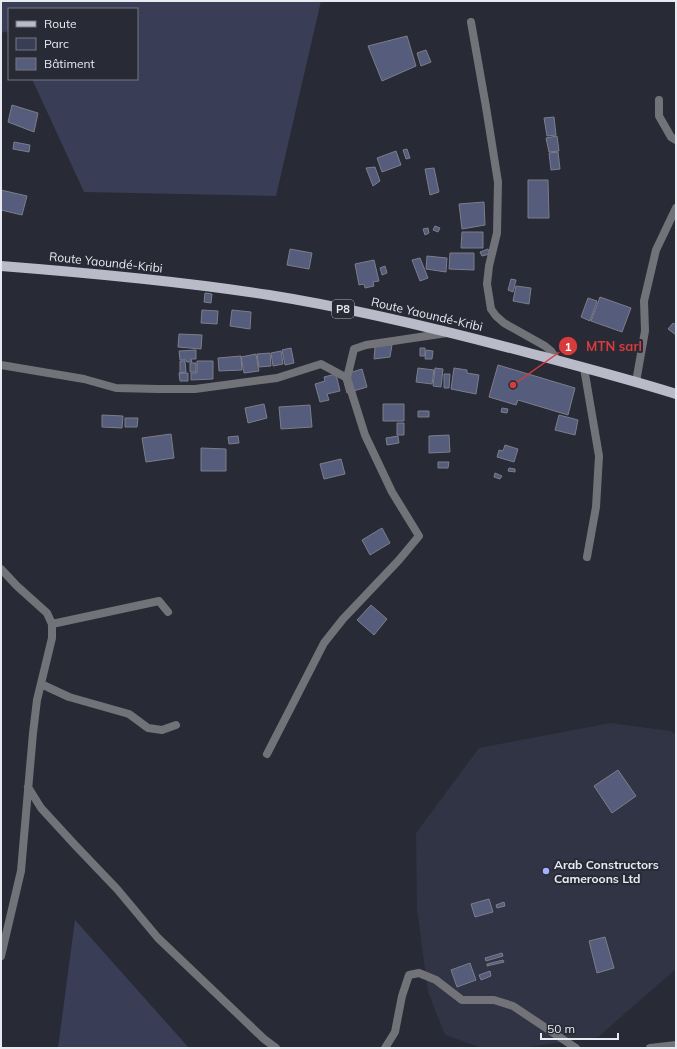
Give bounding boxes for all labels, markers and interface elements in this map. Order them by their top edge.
legend [8,8,138,80]
text: Route [44,16,77,31]
text: Parc [44,36,69,51]
text: Bâtiment [44,56,95,71]
street label: Route Yaoundé-Kribi [49,249,164,275]
street label: Route Yaoundé-Kribi [370,294,484,334]
road number: P8 [332,300,354,318]
callout: MTN sarl [558,334,650,359]
text: MTN sarl [586,338,642,354]
text: 1 [564,339,572,354]
place label: Arab Constructors Cameroons Ltd [554,857,659,886]
marker: Arab Constructors Cameroons Ltd [541,866,551,876]
scale bar [541,1015,618,1041]
text: 50 m [547,1021,575,1036]

